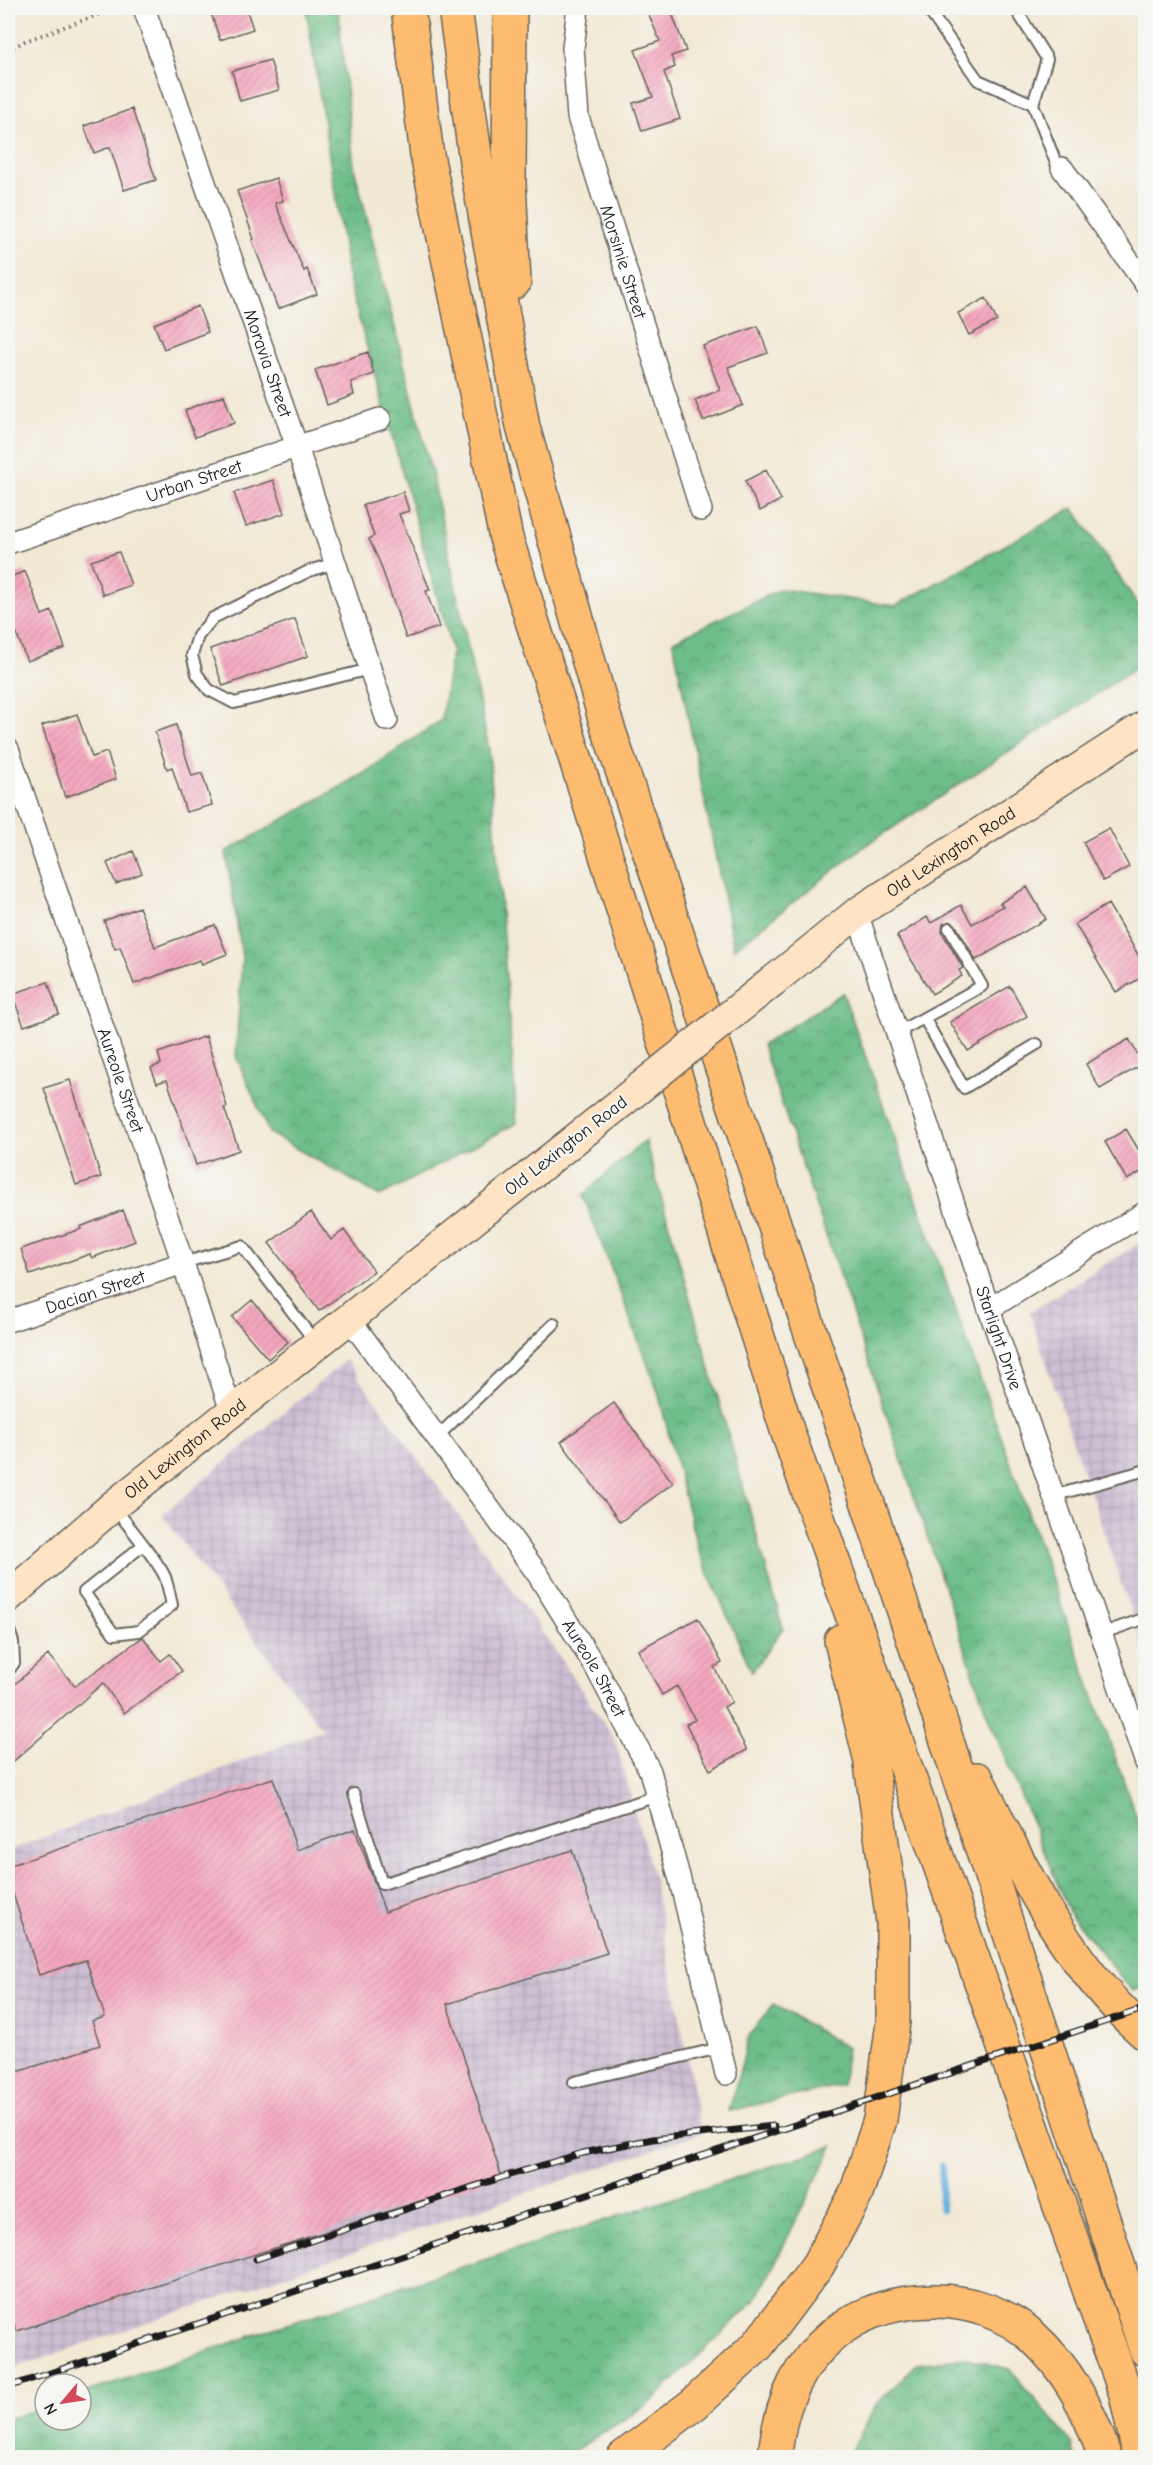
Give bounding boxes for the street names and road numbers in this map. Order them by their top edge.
street label: Morsinie Street [596,202,651,322]
street label: Moravia Street [239,306,296,421]
street label: Urban Street [143,455,245,507]
street label: Old Lexington Road [882,802,1019,902]
street label: Aureole Street [93,1025,149,1136]
street label: Old Lexington Road [500,1092,632,1200]
street label: Dacian Street [43,1265,149,1318]
street label: Starlight Drive [972,1283,1027,1392]
street label: Old Lexington Road [120,1394,250,1504]
street label: Aureole Street [558,1615,631,1721]

